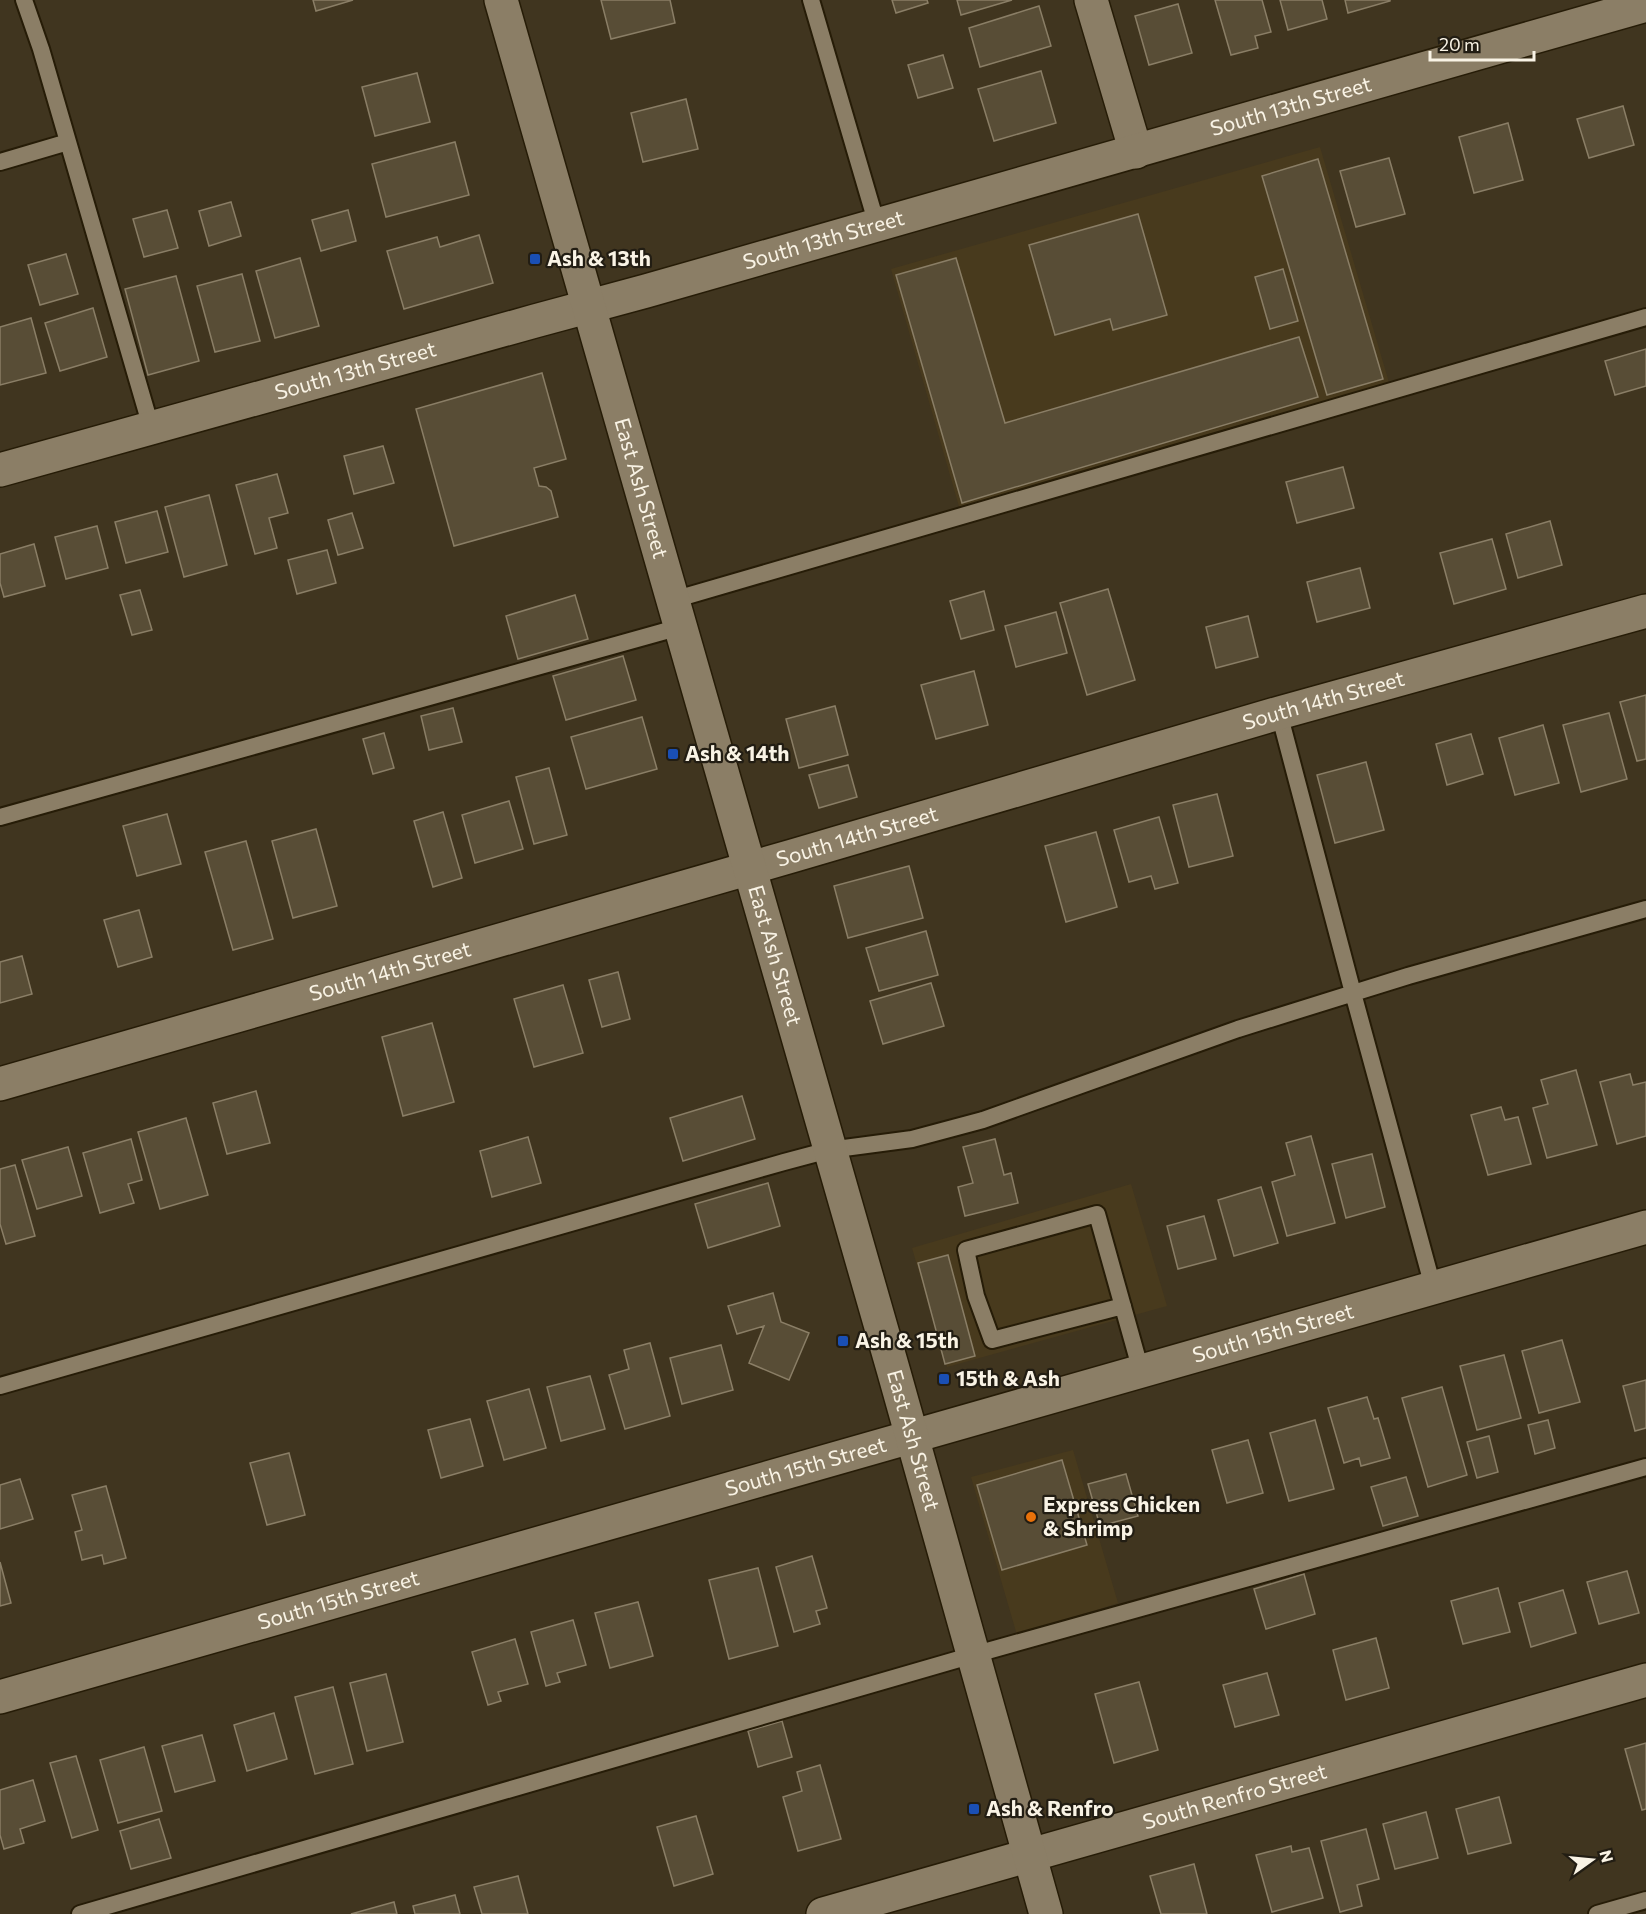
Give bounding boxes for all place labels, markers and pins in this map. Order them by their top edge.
place label: Ash & 13th [547,245,651,270]
marker: Ash & 13th [528,252,542,266]
place label: Ash & 14th [685,740,790,765]
marker: Ash & 14th [666,747,680,761]
place label: Ash & 15th [855,1327,959,1352]
marker: Ash & 15th [836,1334,850,1348]
place label: 15th & Ash [956,1365,1060,1390]
marker: 15th & Ash [937,1372,951,1386]
place label: Express Chicken & Shrimp [1043,1491,1200,1540]
marker: Express Chicken & Shrimp [1024,1510,1038,1524]
place label: Ash & Renfro [986,1795,1114,1820]
marker: Ash & Renfro [967,1802,981,1816]

